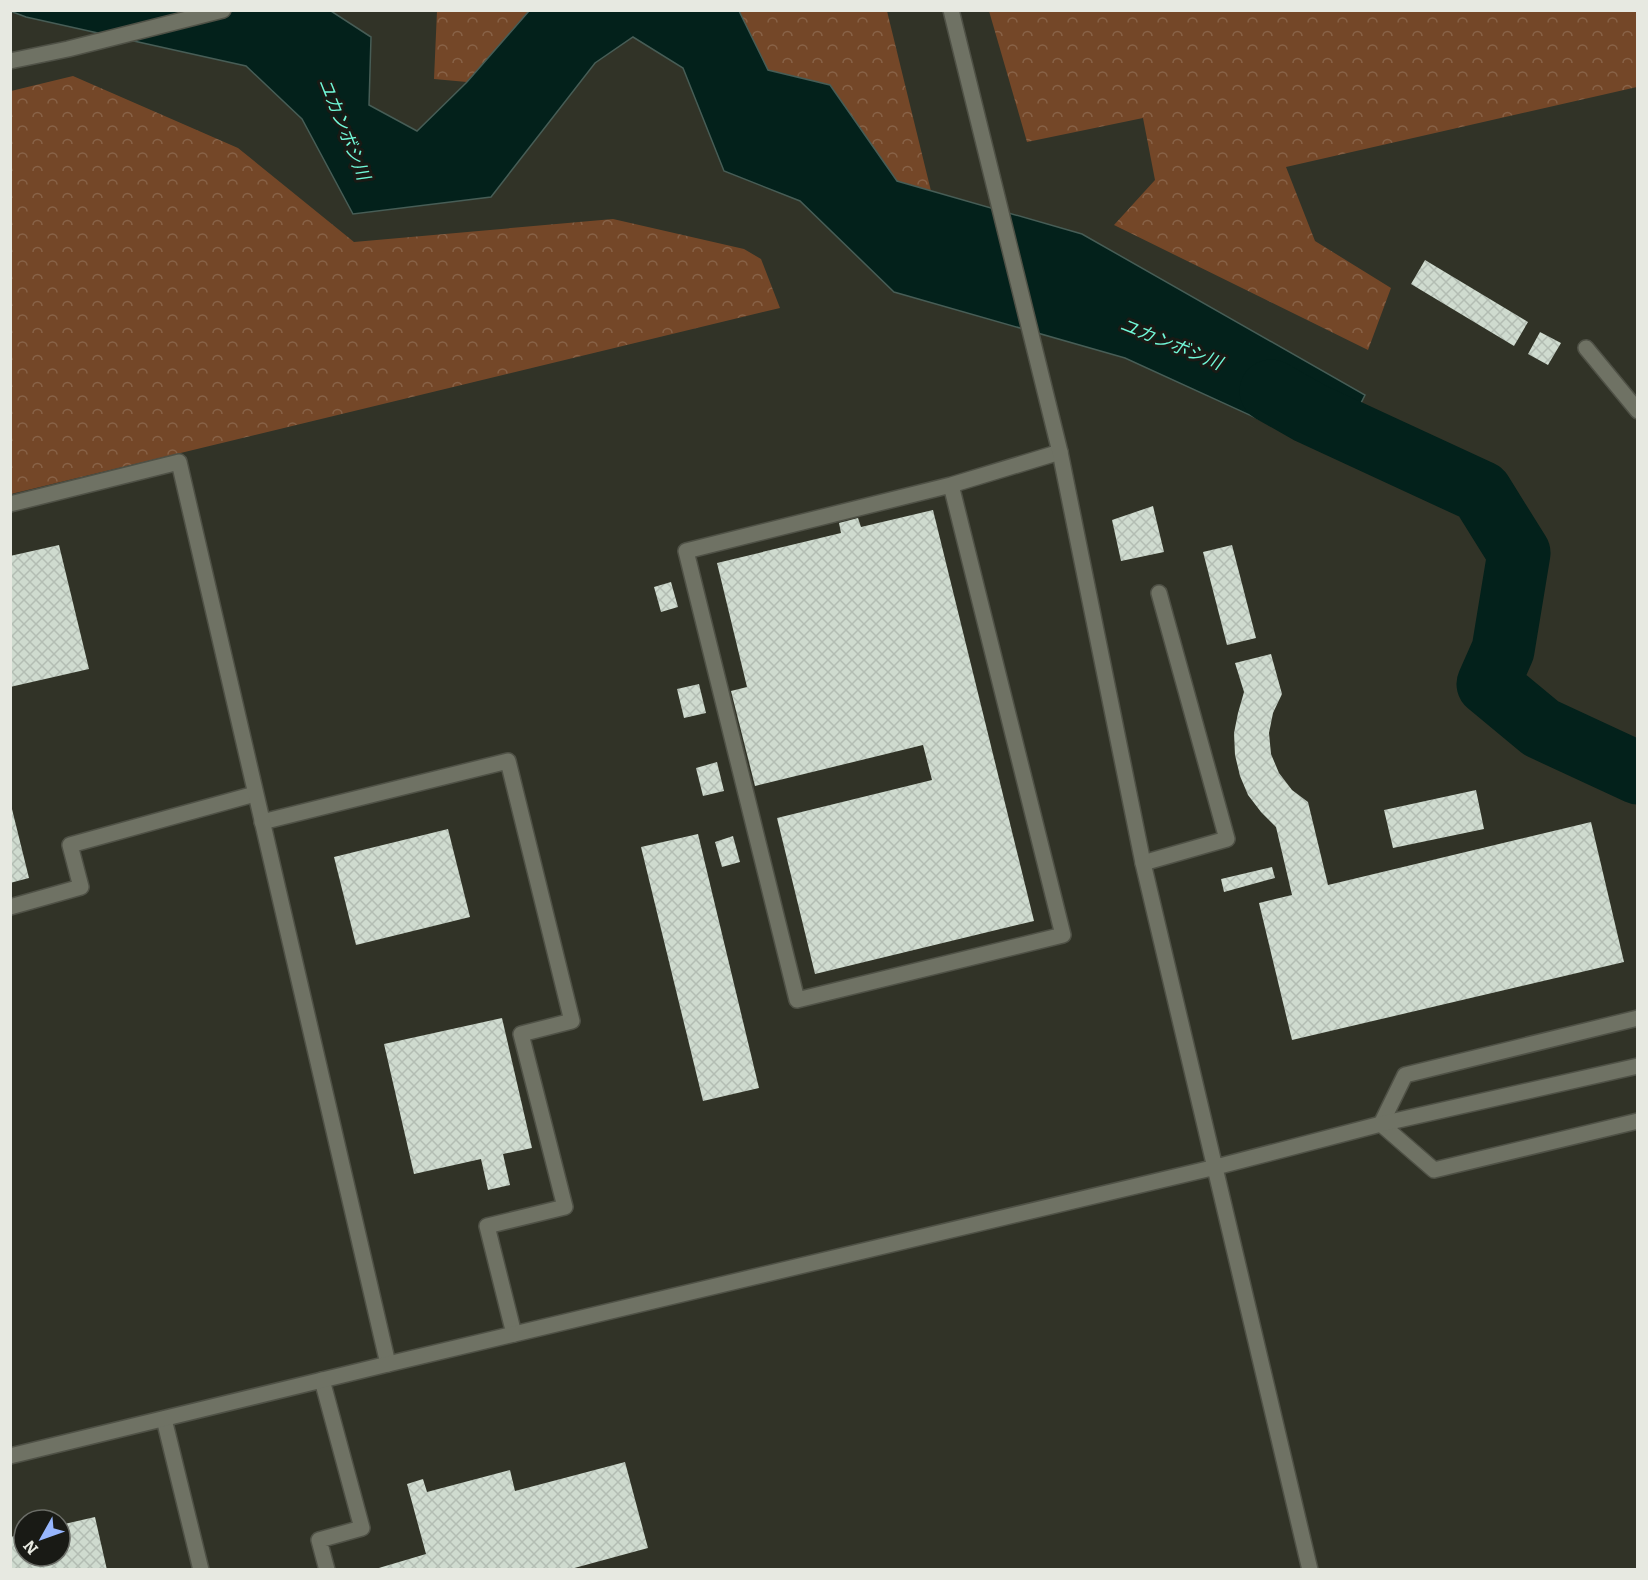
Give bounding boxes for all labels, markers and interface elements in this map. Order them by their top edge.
water label: ユカンボシ川 [314,75,375,185]
water label: ユカンボシ川 [1117,314,1227,375]
north arrow [12,1508,72,1568]
text: N [20,1536,42,1558]

